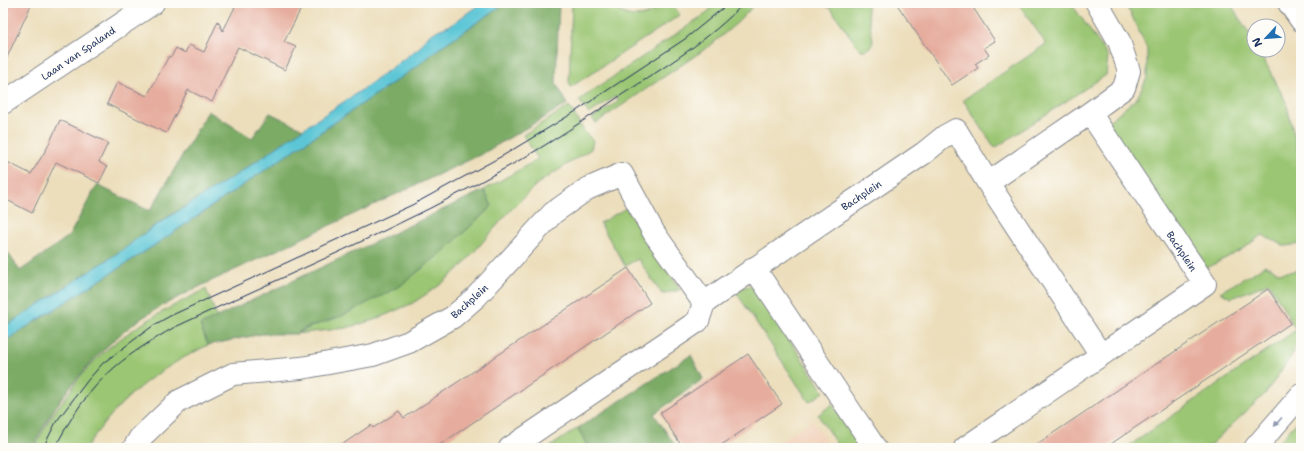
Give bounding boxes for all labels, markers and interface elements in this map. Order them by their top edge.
north arrow [1246,18,1286,58]
street label: Laan van Spaland [39,23,119,83]
text: N [1249,35,1266,49]
street label: Bachplein [839,177,884,214]
street label: Bachplein [1163,229,1200,274]
street label: Bachplein [448,281,491,322]
one-way arrow [1273,416,1282,427]

